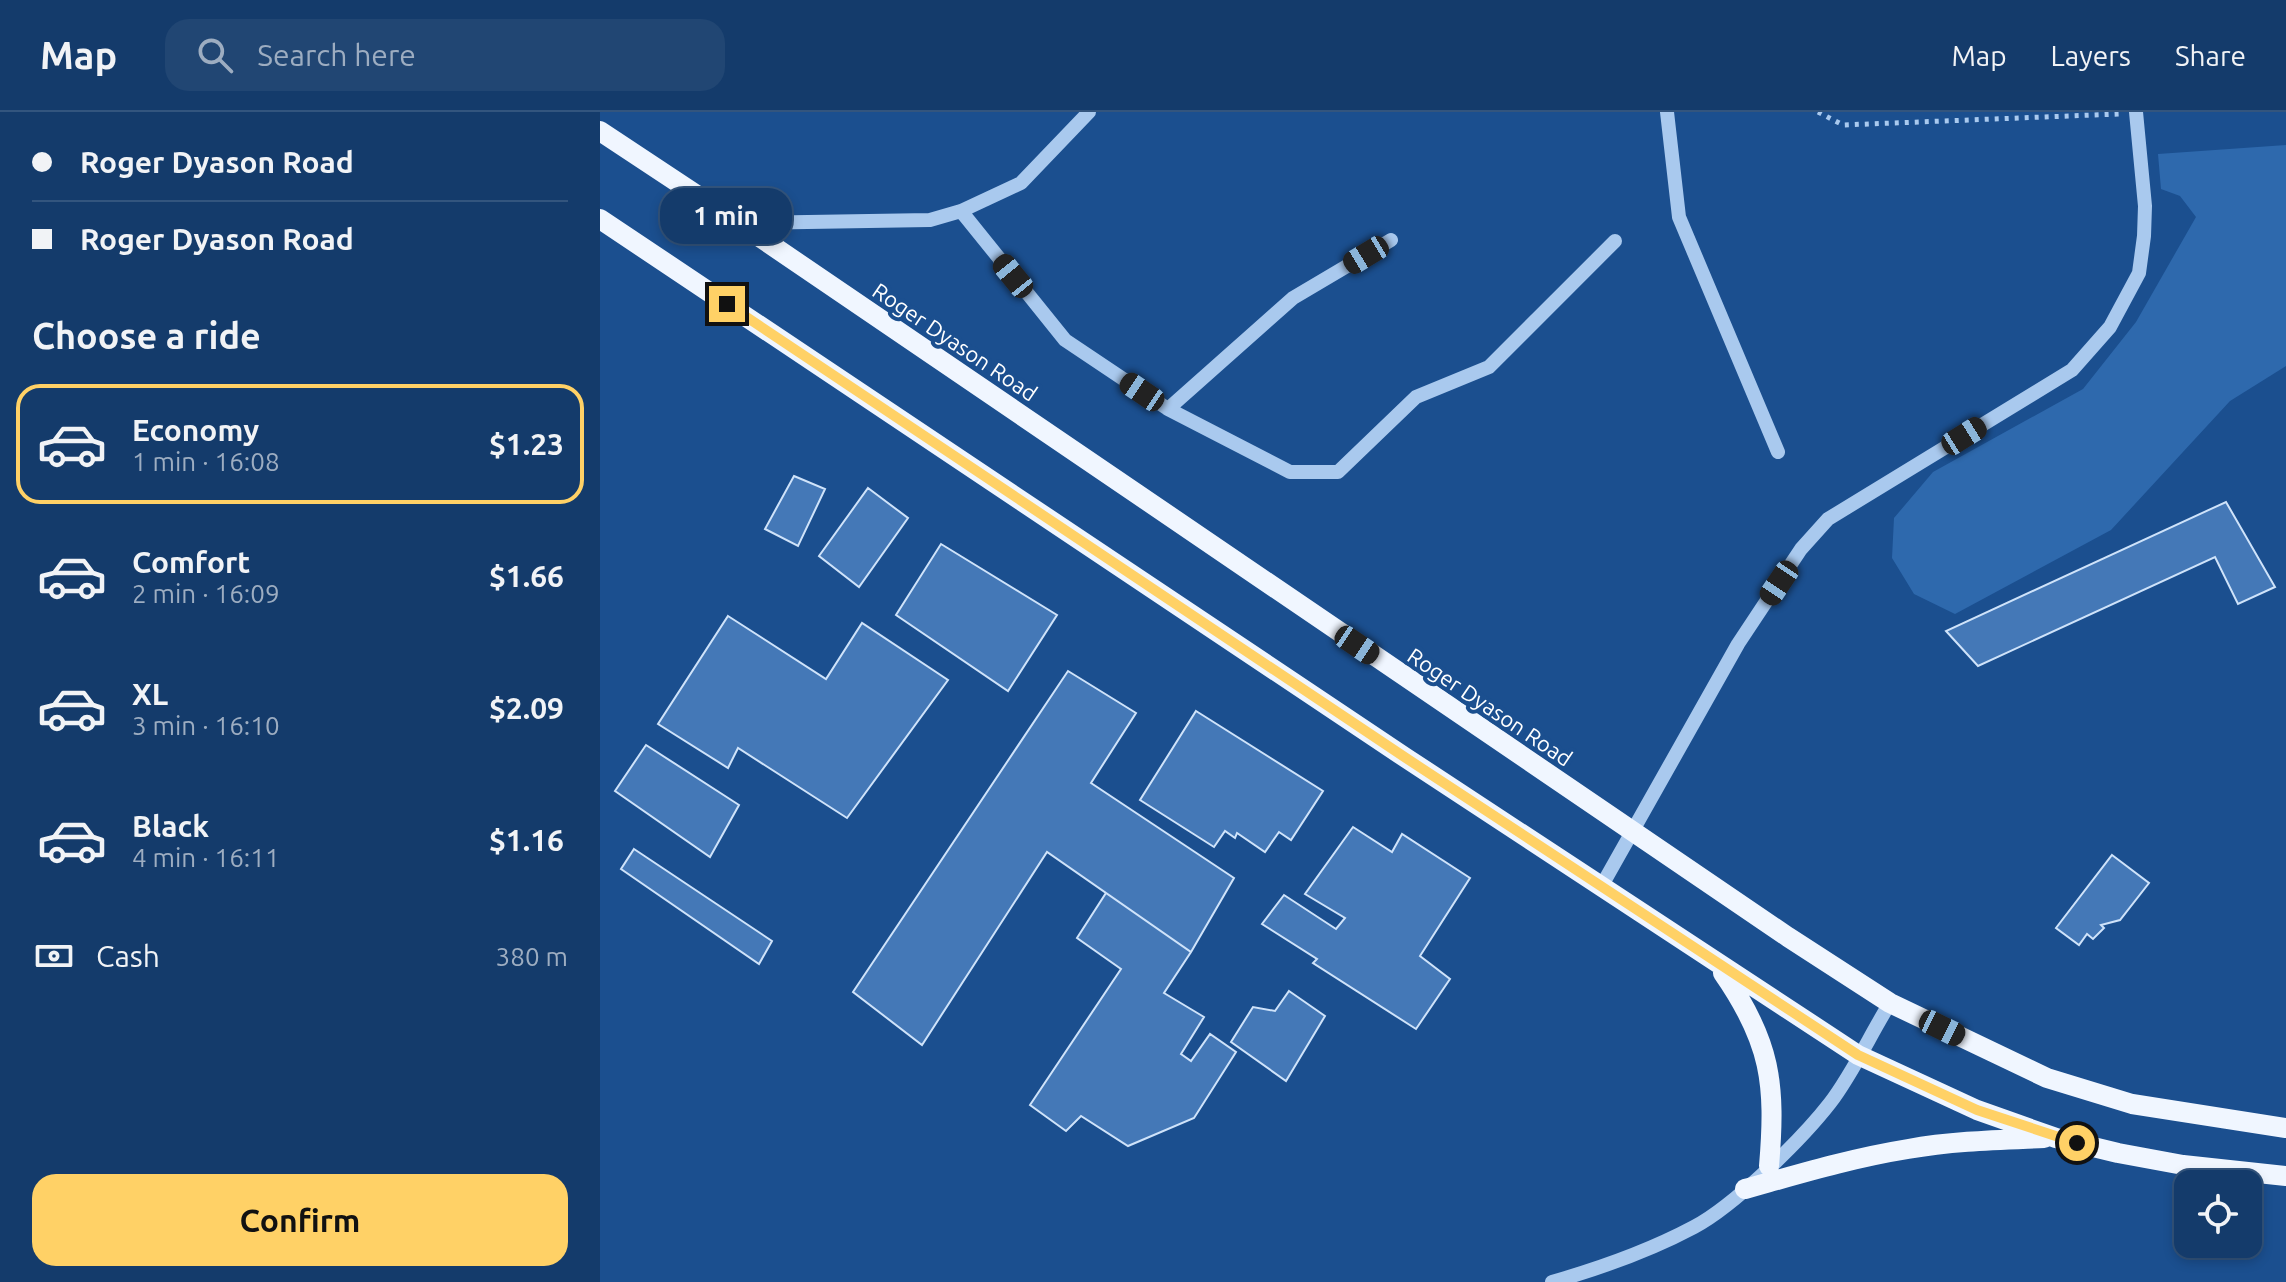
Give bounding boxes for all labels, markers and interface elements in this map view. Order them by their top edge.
search box [165,19,725,91]
icon: search [193,33,237,77]
text: Map [40,34,117,76]
text: Search here [257,38,416,72]
text: Map [1951,40,2007,71]
text: Layers [2051,40,2131,71]
text: Share [2175,40,2246,71]
text: Roger Dyason Road [80,145,354,179]
callout: 1 min [661,188,793,244]
text: 1 min [693,201,759,230]
text: Roger Dyason Road [80,222,354,256]
car [1339,232,1393,278]
car [989,250,1037,302]
street label: Roger Dyason Road [868,277,1042,406]
route end [709,286,745,322]
text: Choose a ride [32,315,261,356]
car [1115,369,1169,415]
icon: car [36,408,108,480]
text: Economy [132,413,259,447]
car [1937,413,1991,459]
text: $1.23 [489,427,564,461]
text: 1 min · 16:08 [132,447,280,476]
icon: car [36,540,108,612]
text: Comfort [132,545,250,579]
car [1756,556,1802,610]
text: $1.66 [489,559,564,593]
text: 2 min · 16:09 [132,579,280,608]
car [1330,622,1384,668]
street label: Roger Dyason Road [1403,642,1577,771]
icon: car [36,672,108,744]
text: XL [132,677,168,711]
text: $2.09 [489,691,564,725]
text: 3 min · 16:10 [132,711,280,740]
icon: car [36,804,108,876]
text: Black [132,809,209,843]
text: $1.16 [489,823,564,857]
text: 4 min · 16:11 [132,843,280,872]
icon: cash [32,934,76,978]
text: Cash [96,939,160,973]
text: 380 m [496,942,568,971]
car [1915,1007,1969,1049]
route start [2059,1125,2095,1161]
map controls [2174,1170,2262,1258]
button: locate [2174,1170,2262,1258]
button: Confirm [32,1174,568,1266]

